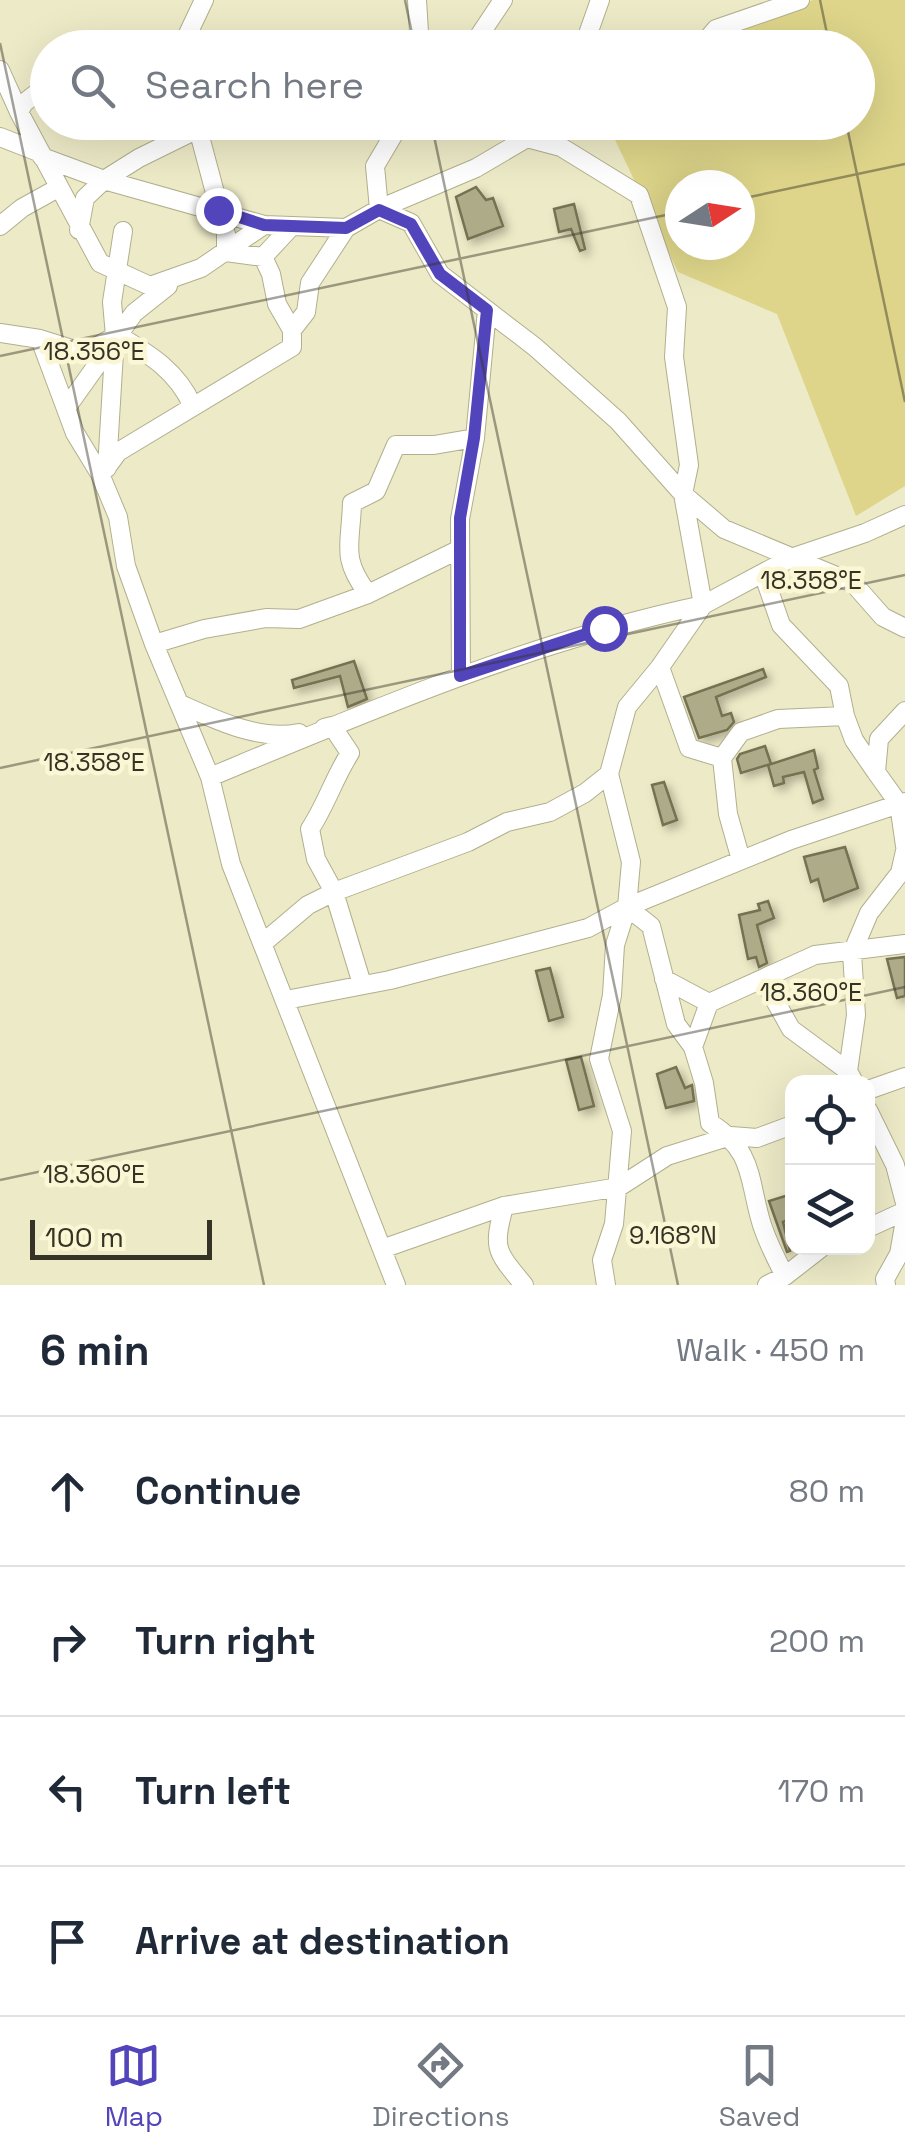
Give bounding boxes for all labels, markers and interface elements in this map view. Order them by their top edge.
search box [30,30,875,140]
icon: search [65,58,120,113]
text: Search here [145,61,364,109]
north arrow [665,170,755,260]
route end [196,188,242,234]
text: 18.356°E [43,335,145,367]
text: 18.358°E [760,564,862,596]
route start [582,606,628,652]
text: 18.358°E [43,746,145,778]
text: 18.360°E [760,976,862,1008]
map controls [785,1075,875,1255]
button: locate [785,1075,875,1165]
text: 18.360°E [43,1158,145,1190]
button: layers [785,1165,875,1255]
scale bar [30,1215,212,1260]
text: 100 m [45,1219,124,1255]
text: 9.168°N [629,1219,717,1251]
text: 6 min [40,1324,150,1377]
text: Walk · 450 m [676,1330,865,1370]
icon: ahead [40,1464,95,1519]
text: Continue [135,1467,301,1515]
text: 80 m [789,1471,865,1511]
icon: right [40,1614,95,1669]
text: Turn right [135,1617,316,1665]
text: 200 m [769,1621,865,1661]
icon: left [40,1764,95,1819]
text: Turn left [135,1767,291,1815]
text: 170 m [778,1771,865,1811]
icon: arrive [40,1914,95,1969]
text: Arrive at destination [135,1917,510,1965]
tab: Map [105,2038,163,2134]
tab: Directions [372,2038,509,2134]
tab: Saved [719,2038,800,2134]

